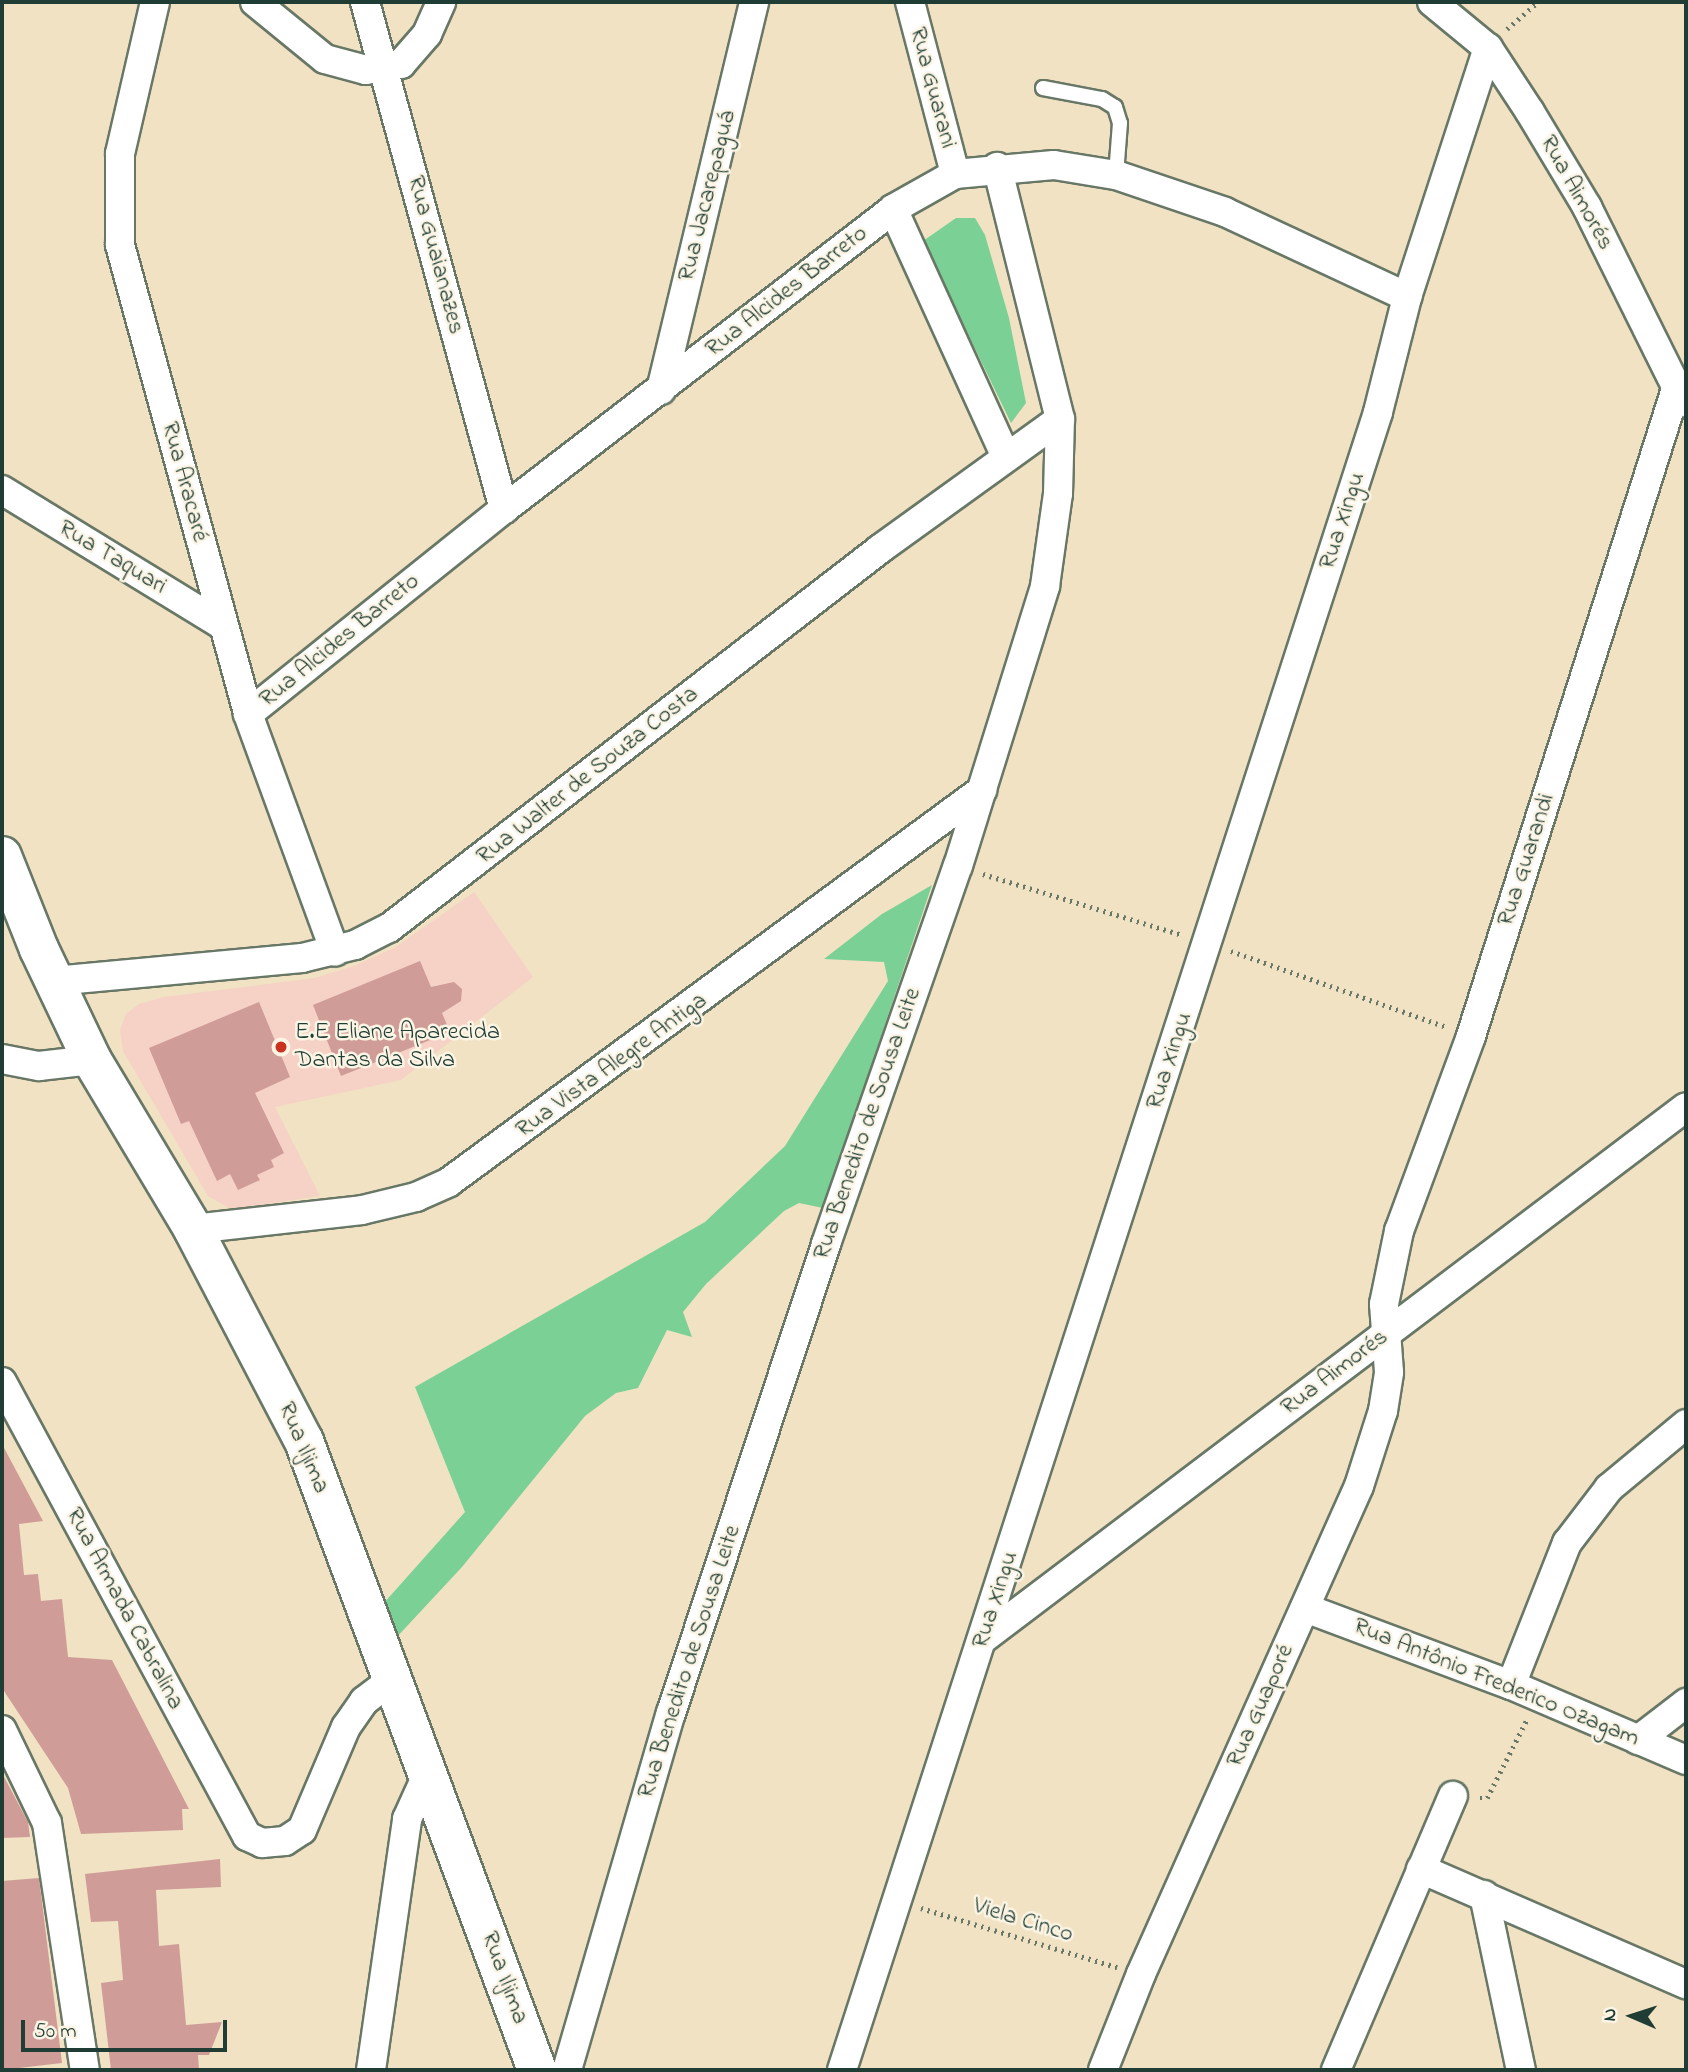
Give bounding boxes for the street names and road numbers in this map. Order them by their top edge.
street label: Rua Guarani [902,24,962,152]
street label: Rua Jacarepaguá [673,108,743,284]
street label: Rua Aimorés [1533,131,1619,255]
street label: Rua Guaianazes [400,173,470,337]
street label: Rua Alcides Barreto [700,220,874,364]
street label: Rua Aracaré [154,419,214,545]
street label: Rua Xingu [1314,469,1372,573]
street label: Rua Taquari [53,515,171,601]
street label: Rua Alcides Barreto [254,568,426,714]
street label: Rua Walter de Souza Costa [471,680,705,872]
street label: Rua Guarandi [1492,790,1562,930]
street label: Rua Benedito de Sousa Leite [808,984,928,1264]
street label: Rua Vista Alegre Antiga [511,987,713,1145]
street label: Rua Xingu [1141,1009,1199,1113]
street label: Rua Aimorés [1276,1323,1394,1423]
street label: Rua Iljima [271,1398,335,1498]
street label: Rua Armada Cabralina [59,1503,189,1715]
street label: Rua Benedito de Sousa Leite [632,1522,748,1802]
street label: Rua Xingu [967,1548,1025,1652]
street label: Rua Antônio Frederico Ozagam [1349,1612,1643,1754]
street label: Rua Guaporé [1221,1640,1301,1772]
street label: Viela Cinco [970,1892,1076,1950]
street label: Rua Iljima [474,1928,534,2028]

